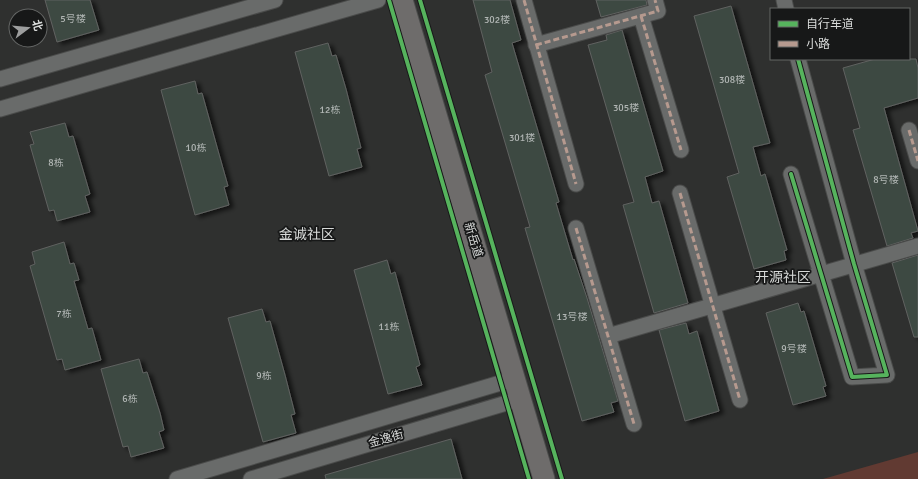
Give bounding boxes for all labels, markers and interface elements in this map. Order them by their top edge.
north arrow [8,8,48,48]
legend [770,8,910,60]
house number: 5号楼 [60,13,86,25]
house number: 302楼 [484,14,510,26]
text: 自行车道 [806,17,854,32]
text: 北 [29,18,45,32]
text: 小路 [806,37,830,52]
house number: 308楼 [719,74,745,86]
house number: 305楼 [613,102,639,114]
house number: 12栋 [320,104,340,116]
house number: 301楼 [509,132,535,144]
house number: 10栋 [186,142,206,154]
house number: 8栋 [48,157,64,169]
house number: 8号楼 [873,174,899,186]
street label: 新岳道 [461,221,485,259]
district label: 金诚社区 [279,226,335,243]
district label: 开源社区 [755,269,811,286]
house number: 7栋 [56,308,72,320]
house number: 13号楼 [557,311,587,323]
house number: 11栋 [379,321,399,333]
house number: 9号楼 [781,343,807,355]
house number: 9栋 [256,370,272,382]
house number: 6栋 [122,393,138,405]
street label: 金逸街 [367,427,405,451]

